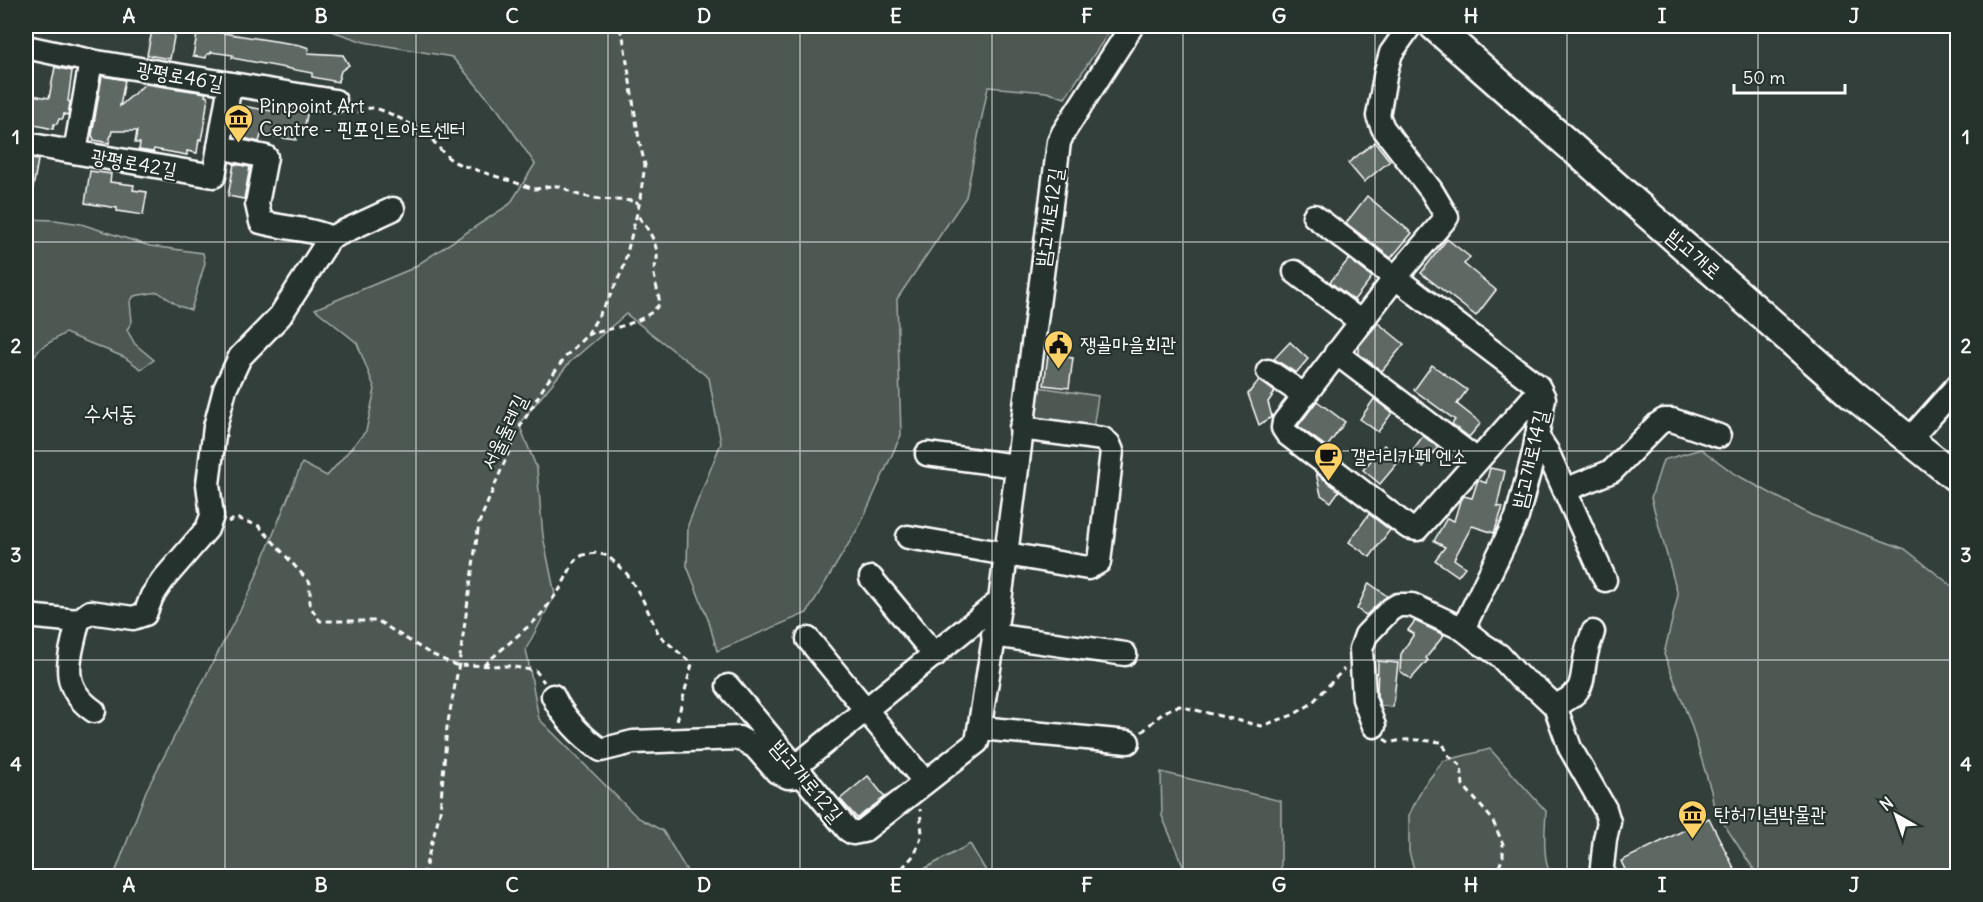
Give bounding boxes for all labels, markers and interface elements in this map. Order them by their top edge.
text: A [123,3,136,28]
text: B [314,3,328,28]
text: C [505,3,519,28]
text: D [697,3,711,28]
text: E [890,3,902,28]
text: F [1081,3,1093,28]
text: G [1272,3,1286,28]
text: H [1464,3,1478,28]
text: I [1658,3,1667,28]
text: J [1849,3,1860,28]
street label: 광평로46길 [135,56,225,95]
scale bar [1734,57,1845,95]
text: 50 m [1743,66,1785,89]
place label: Pinpoint Art Centre - 핀포인트아트센터 [259,93,466,141]
museum icon: Pinpoint Art Centre - 핀포인트아트센터 [222,102,254,144]
text: 1 [12,124,20,149]
text: 1 [1962,124,1970,149]
street label: 광평로42길 [89,143,179,182]
street label: 밤고개로12길 [1029,166,1068,268]
street label: 밤고개로 [1662,223,1727,284]
public building icon: 쟁골마을회관 [1043,328,1075,370]
place label: 쟁골마을회관 [1080,331,1177,356]
text: 2 [11,333,22,358]
text: 2 [1961,333,1972,358]
street label: 서울둘레길 [475,390,532,473]
district label: 수서동 [83,399,137,427]
street label: 밤고개로14길 [1506,407,1553,510]
cafe icon: 갤러리카페 엔소 [1313,440,1345,482]
place label: 갤러리카페 엔소 [1350,443,1467,468]
text: 3 [10,542,22,567]
text: 3 [1960,542,1972,567]
street label: 밤고개로12길 [766,735,849,827]
text: 4 [10,751,22,776]
text: 4 [1960,751,1972,776]
north arrow [1866,785,1926,845]
text: N [1876,792,1897,815]
museum icon: 탄허기념박물관 [1677,798,1709,840]
place label: 탄허기념박물관 [1714,801,1827,826]
text: A [123,872,136,897]
text: B [314,872,328,897]
text: C [505,872,519,897]
text: D [697,872,711,897]
text: E [890,872,902,897]
text: F [1081,872,1093,897]
text: G [1272,872,1286,897]
text: H [1464,872,1478,897]
text: I [1658,872,1667,897]
text: J [1849,872,1860,897]

